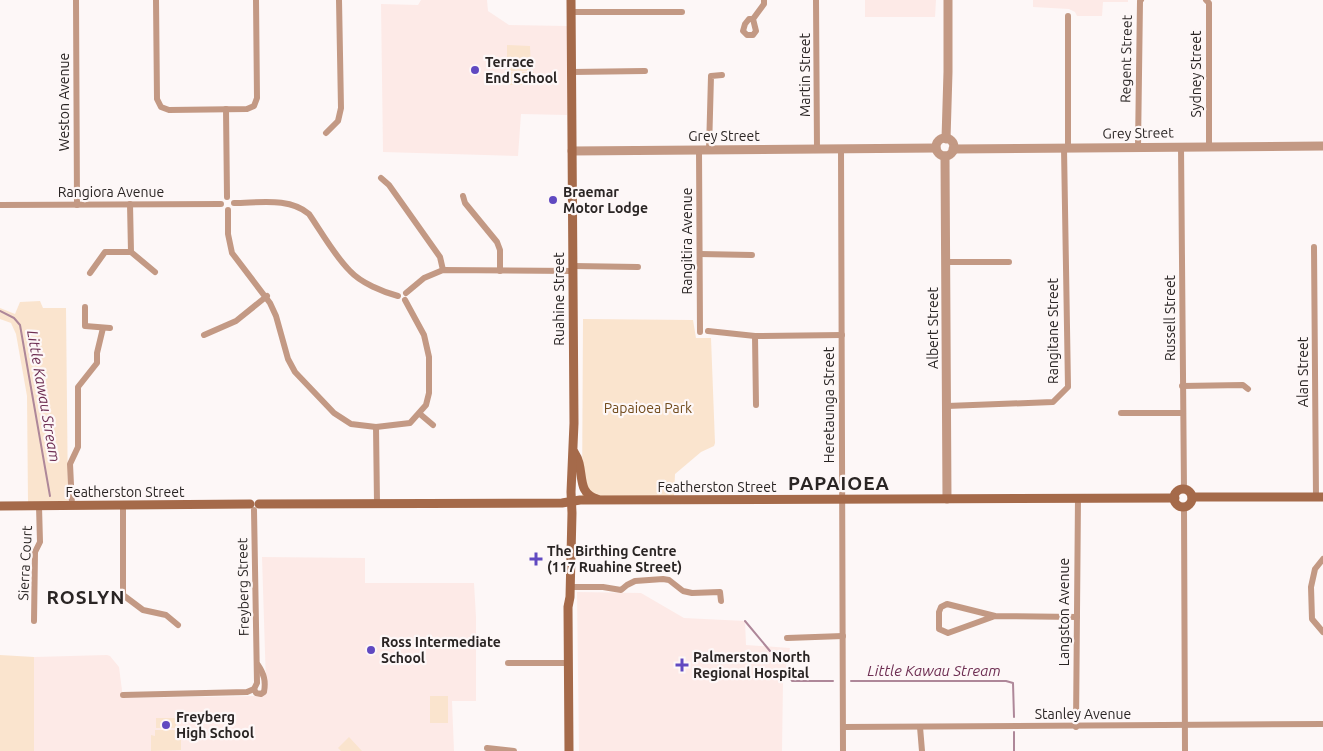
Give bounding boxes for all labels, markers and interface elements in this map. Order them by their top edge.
street label: Regent Street [1117,14,1135,103]
street label: Sydney Street [1188,30,1204,117]
street label: Martin Street [797,33,813,117]
street label: Weston Avenue [56,53,72,151]
place label: Terrace End School [485,54,557,86]
marker: Terrace End School [469,64,481,76]
street label: Grey Street [1102,124,1174,142]
street label: Grey Street [688,128,760,144]
street label: Rangiora Avenue [58,184,164,200]
place label: Braemar Motor Lodge [563,184,648,216]
street label: Rangitira Avenue [679,187,695,295]
marker: Braemar Motor Lodge [547,194,559,206]
street label: Ruahine Street [551,252,567,346]
street label: Russell Street [1162,274,1178,361]
street label: Rangitane Street [1045,277,1061,384]
street label: Albert Street [925,287,941,369]
water label: Little Kawau Stream [24,329,64,463]
street label: Alan Street [1295,336,1311,407]
street label: Heretaunga Street [821,346,837,463]
park label: Papaioea Park [604,400,692,416]
district label: PAPAIOEA [788,472,890,494]
street label: Featherston Street [658,479,777,495]
street label: Featherston Street [66,484,185,500]
street label: Sierra Court [15,525,35,601]
street label: Freyberg Street [234,537,252,636]
place label: The Birthing Centre (117 Ruahine Street) [547,543,682,575]
marker: The Birthing Centre (117 Ruahine Street) [529,552,543,566]
street label: Langston Avenue [1056,558,1072,666]
district label: ROSLYN [47,586,125,608]
place label: Ross Intermediate School [381,634,501,666]
marker: Ross Intermediate School [365,644,377,656]
place label: Palmerston North Regional Hospital [693,649,811,681]
marker: Palmerston North Regional Hospital [675,658,689,672]
water label: Little Kawau Stream [867,662,1001,679]
street label: Stanley Avenue [1035,706,1131,722]
place label: Freyberg High School [176,709,254,741]
marker: Freyberg High School [160,719,172,731]

